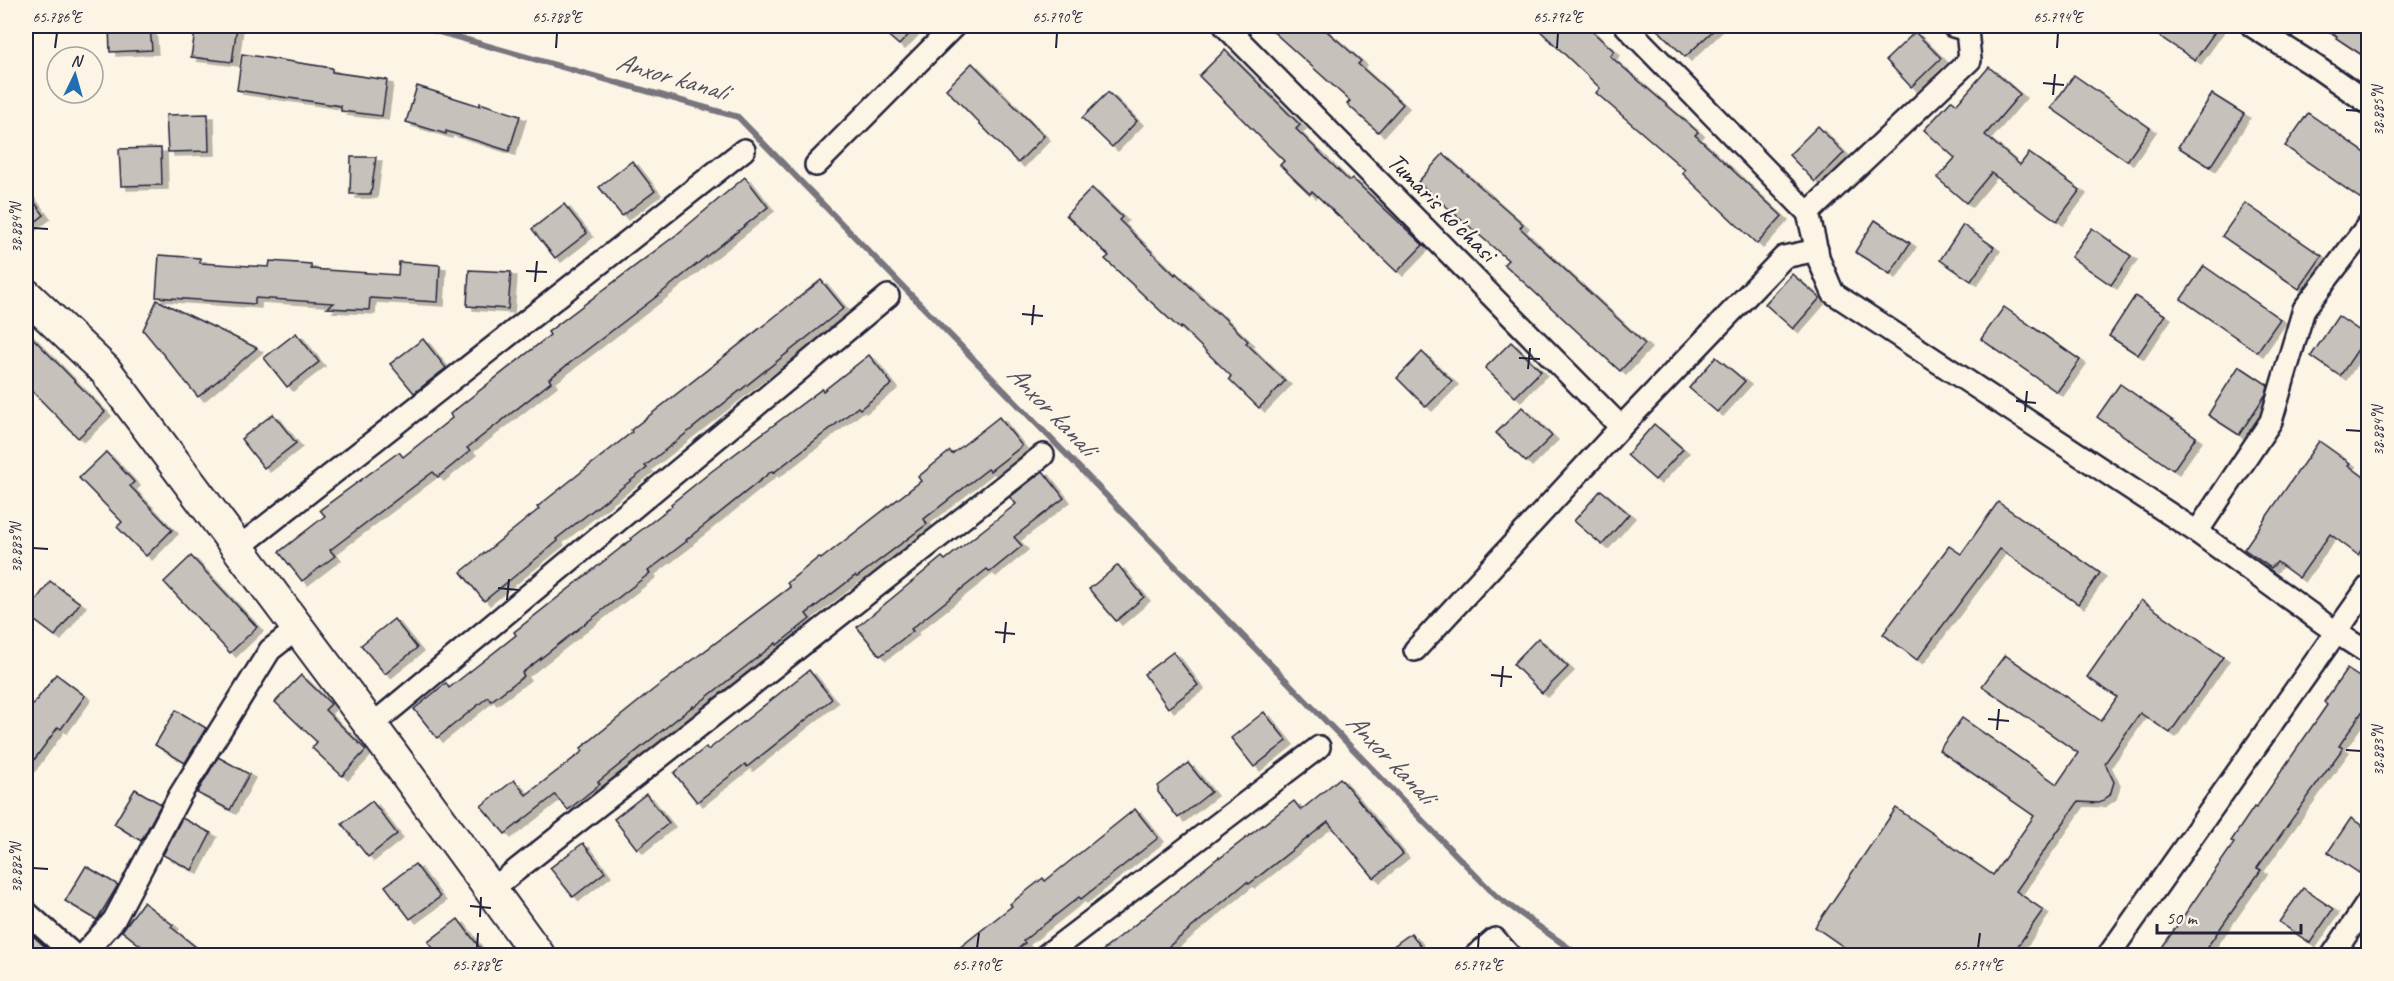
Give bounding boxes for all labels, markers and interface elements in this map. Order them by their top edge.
text: 65.786°E [33,8,84,27]
text: 65.788°E [533,8,584,27]
text: 65.790°E [1033,8,1084,27]
text: 65.792°E [1534,8,1585,27]
text: 65.794°E [2034,8,2085,27]
water label: Anxor kanali [613,44,738,110]
north arrow [45,45,105,105]
text: N [70,51,85,72]
text: 38.885°N [2369,83,2388,136]
street label: Tumaris ko'chasi [1380,145,1506,271]
text: 38.884°N [7,200,26,253]
water label: Anxor kanali [1000,357,1109,468]
text: 38.884°N [2369,403,2388,456]
text: 38.883°N [7,520,26,573]
water label: Anxor kanali [1339,705,1448,816]
text: 38.883°N [2369,723,2388,776]
text: 38.882°N [7,840,26,893]
scale bar [2157,897,2301,935]
text: 50 m [2166,907,2199,929]
text: 65.788°E [453,956,504,975]
text: 65.790°E [953,956,1004,975]
text: 65.792°E [1454,956,1505,975]
text: 65.794°E [1954,956,2005,975]

